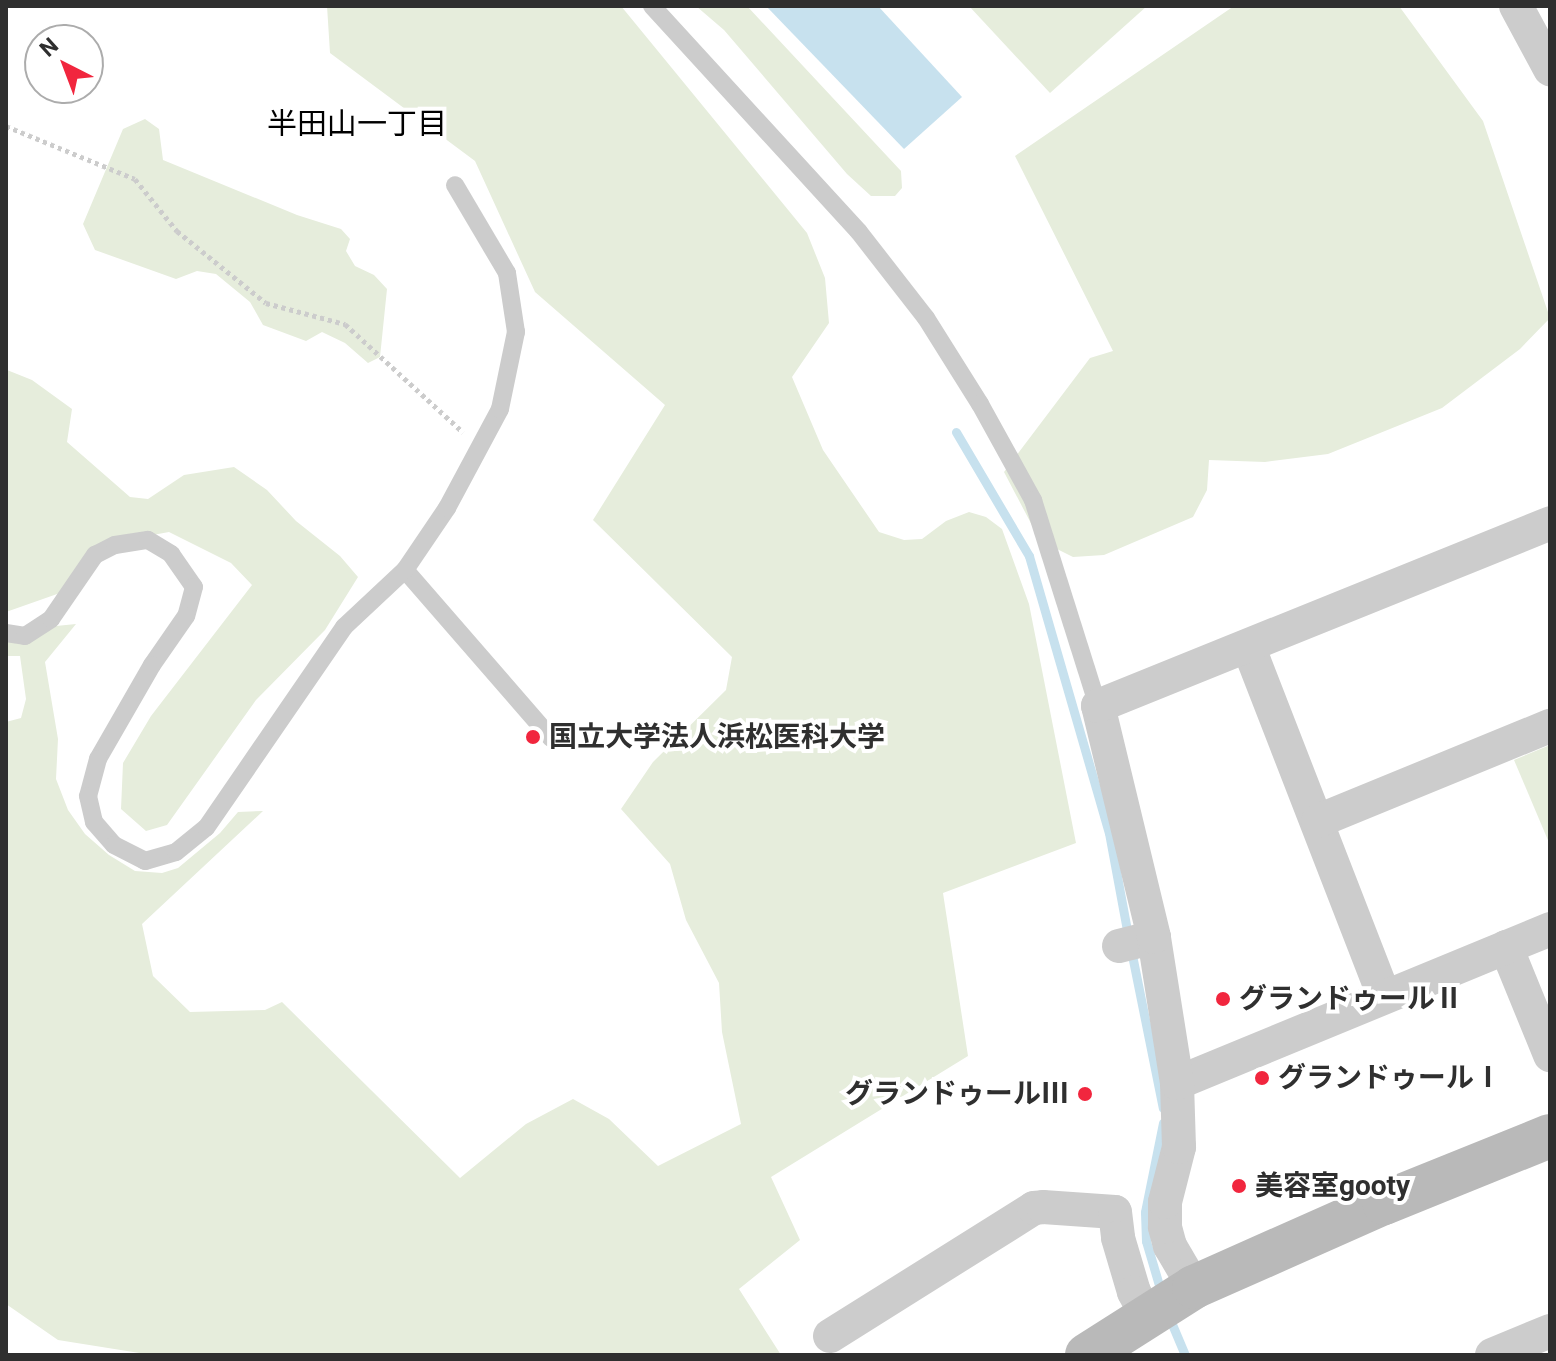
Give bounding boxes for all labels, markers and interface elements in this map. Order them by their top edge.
north arrow [24,24,104,104]
text: N [35,33,63,62]
district label: 半田山一丁目 [267,106,447,142]
place label: 国立大学法人浜松医科大学 [549,720,885,754]
marker: 国立大学法人浜松医科大学 [524,728,542,746]
place label: グランドゥールⅡ [1239,982,1463,1016]
marker: グランドゥールⅡ [1214,990,1232,1008]
place label: グランドゥールⅠ [1278,1061,1502,1095]
marker: グランドゥールⅠ [1253,1069,1271,1087]
place label: グランドゥールⅢ [845,1077,1069,1111]
marker: グランドゥールⅢ [1076,1085,1094,1103]
place label: 美容室gooty [1255,1169,1410,1203]
marker: 美容室gooty [1230,1177,1248,1195]

